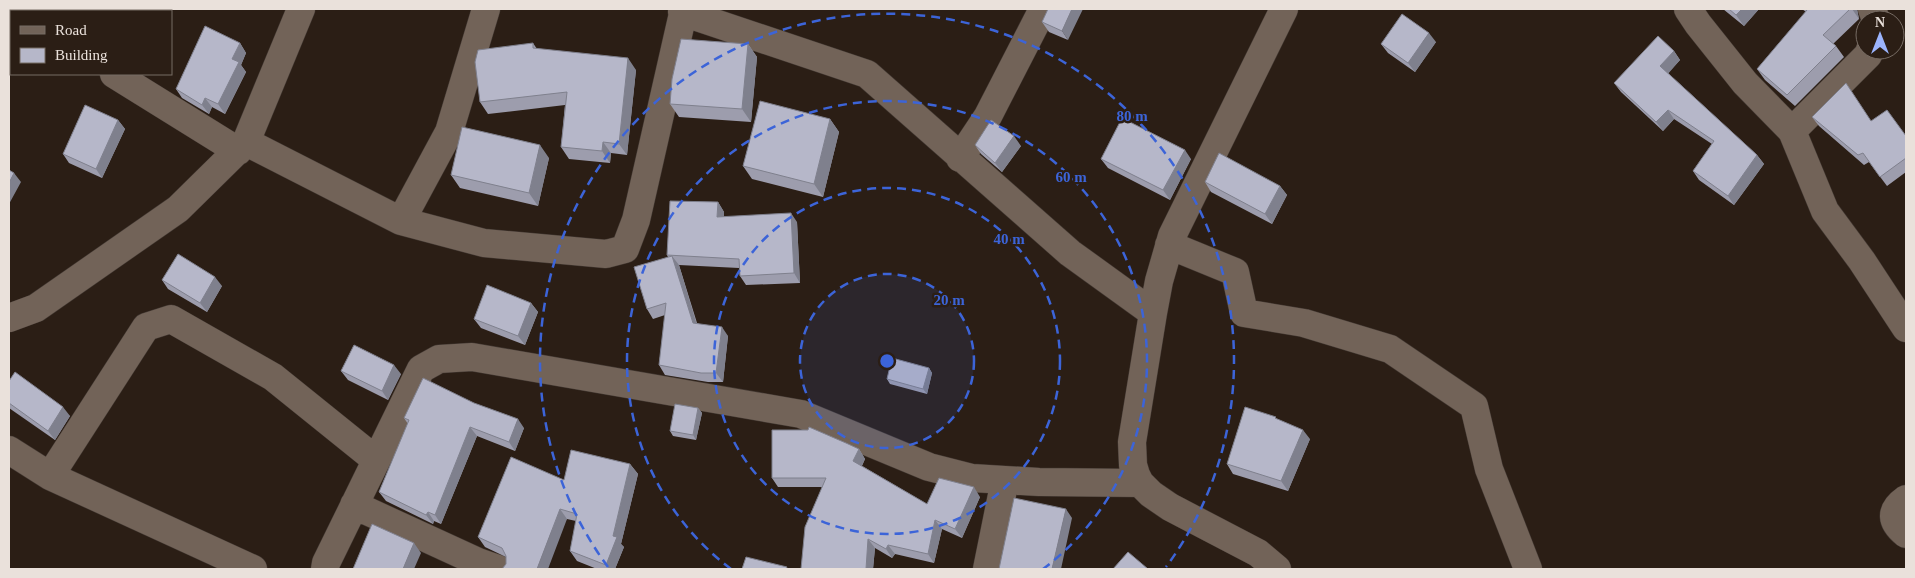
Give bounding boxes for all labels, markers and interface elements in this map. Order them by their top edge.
legend [10,10,172,75]
north arrow [1855,10,1905,60]
text: N [1875,15,1885,30]
text: Road [55,22,87,38]
text: Building [55,47,108,63]
text: 80 m [1116,108,1148,124]
text: 60 m [1055,169,1087,185]
text: 40 m [993,231,1025,247]
text: 20 m [933,292,965,308]
centre of rings [878,352,896,370]

